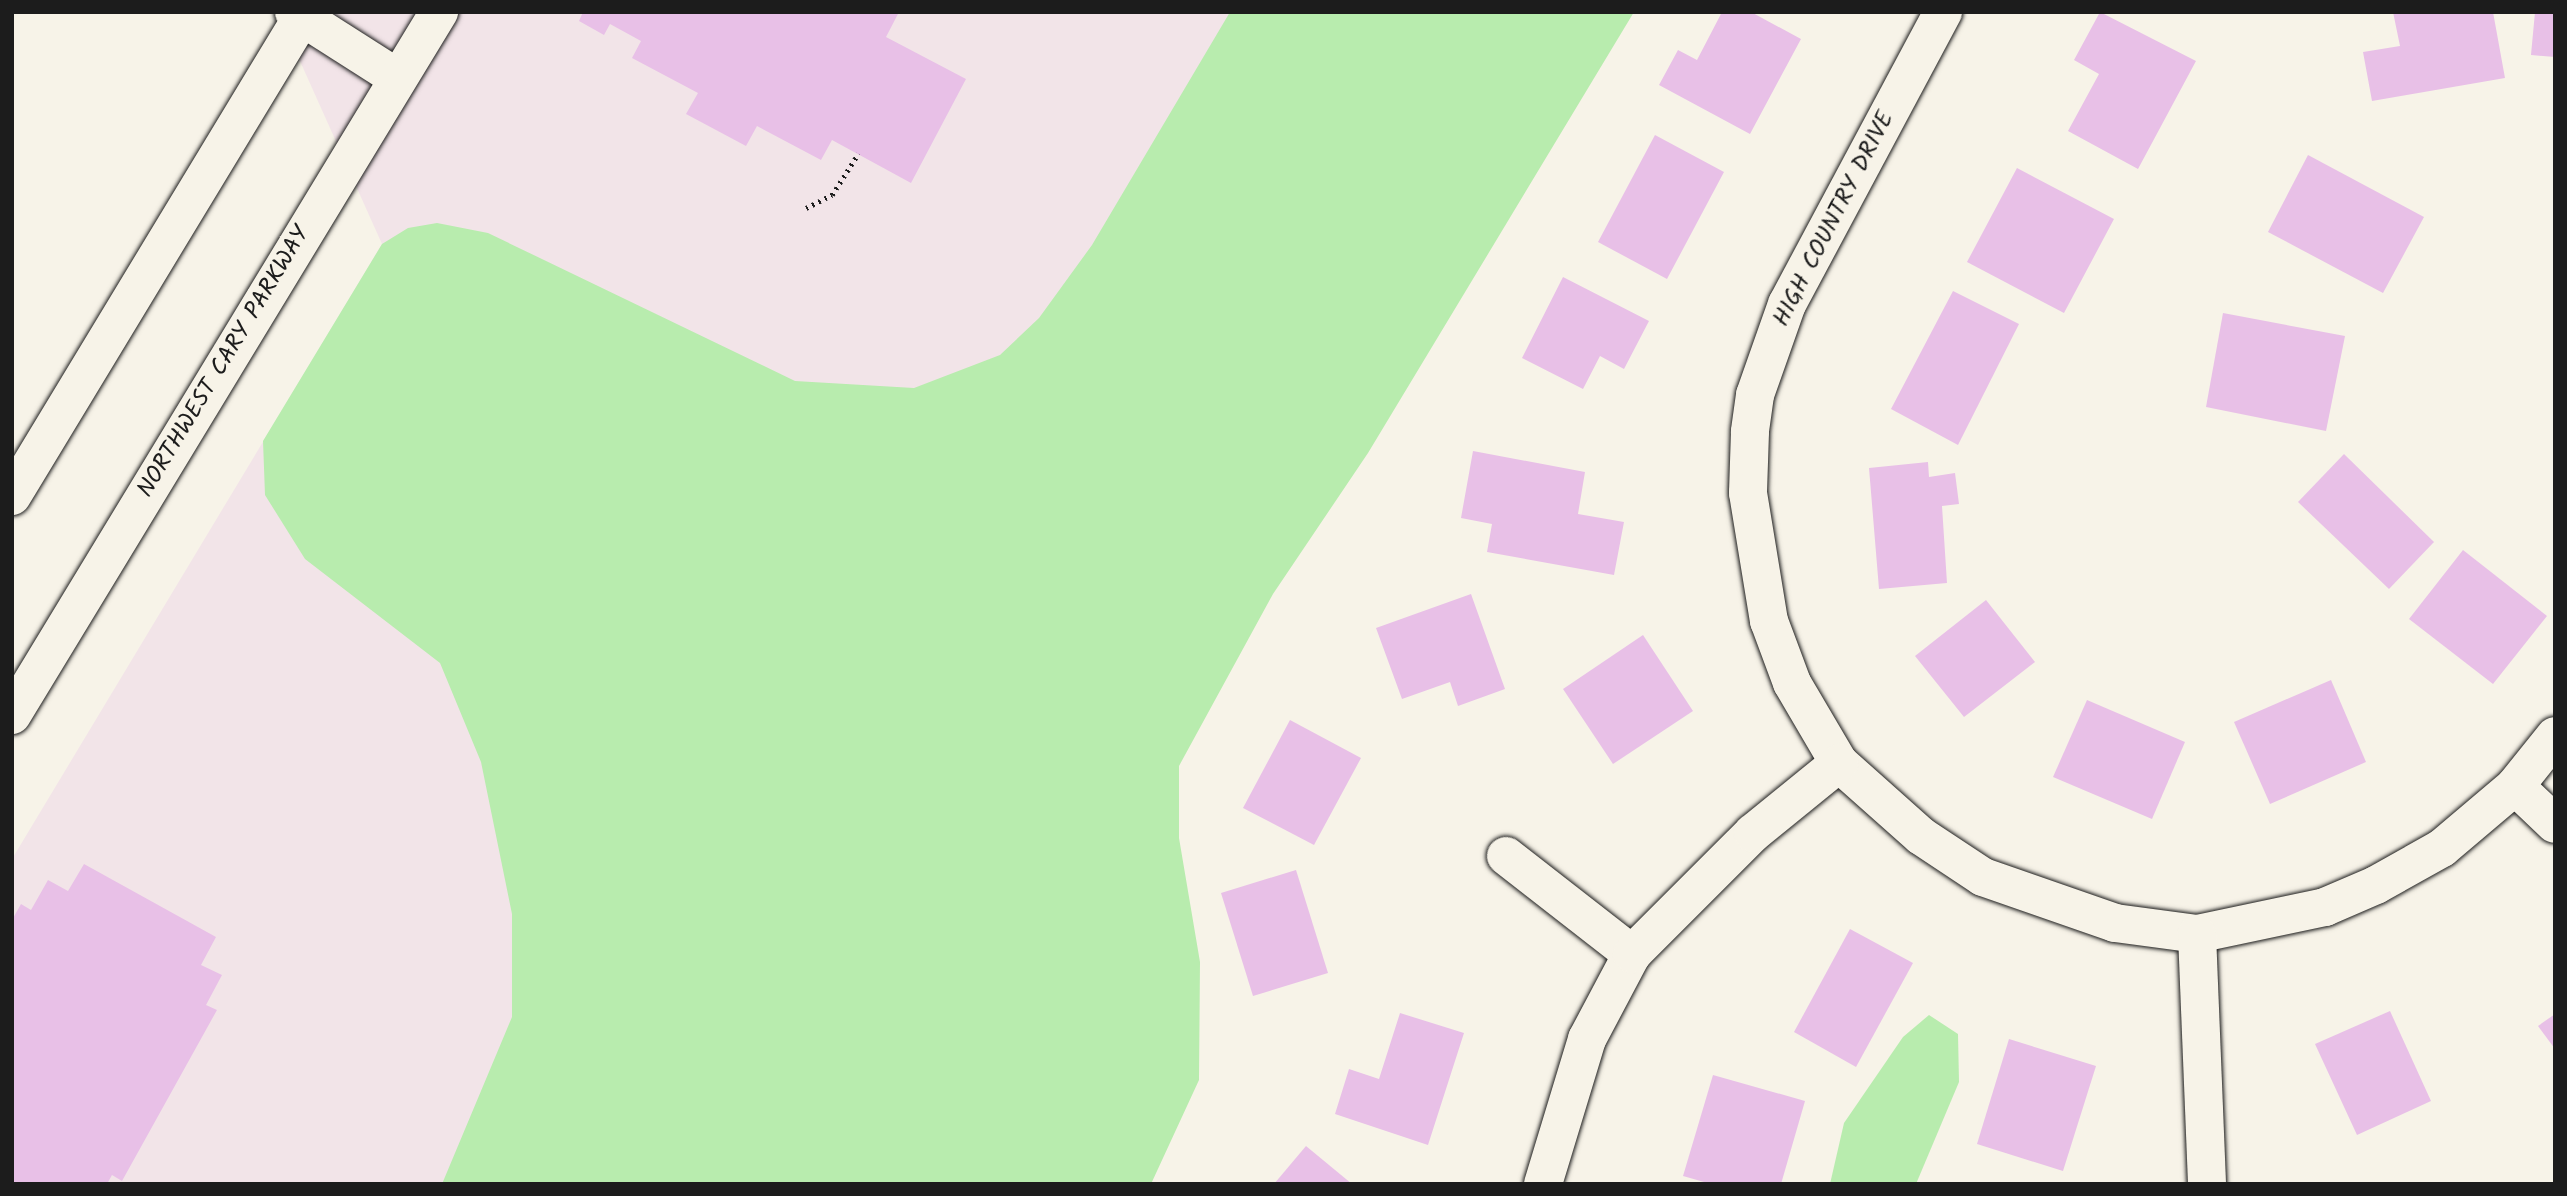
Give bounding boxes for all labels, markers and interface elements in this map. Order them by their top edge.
street label: HIGH COUNTRY DRIVE [1767,107,1901,331]
street label: NORTHWEST CARY PARKWAY [131,221,317,503]

